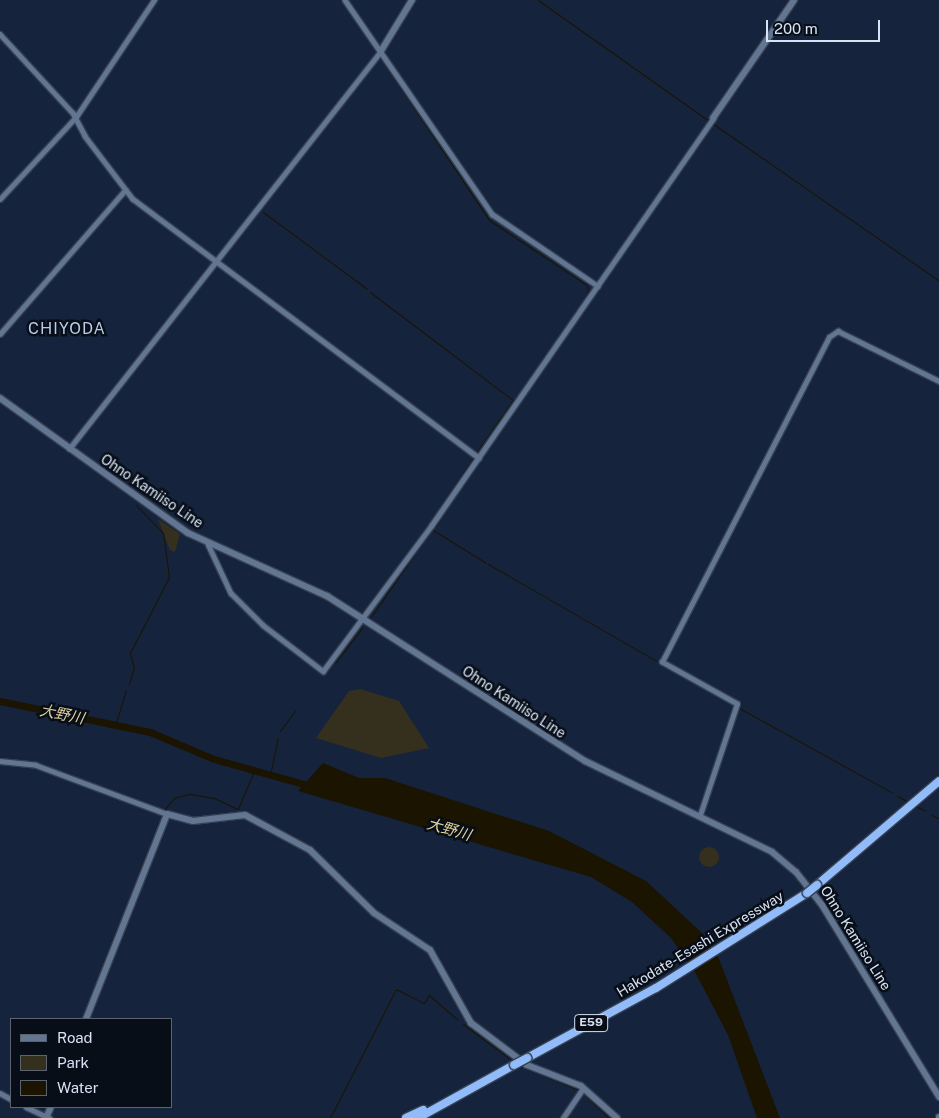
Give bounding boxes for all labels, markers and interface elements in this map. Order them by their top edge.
scale bar [769,10,883,42]
text: 200 m [774,20,818,37]
district label: CHIYODA [27,319,107,339]
street label: Ohno Kamiiso Line [98,450,206,532]
street label: Ohno Kamiiso Line [459,662,569,742]
water label: 大野川 [38,701,86,727]
water label: 大野川 [425,814,473,844]
street label: Ohno Kamiiso Line [817,883,895,993]
street label: Hakodate-Esashi Expressway [614,887,786,1001]
road number: E59 [574,1014,608,1032]
legend [10,1018,172,1108]
text: Road [57,1029,93,1046]
text: Park [57,1054,89,1071]
text: Water [57,1079,99,1096]

